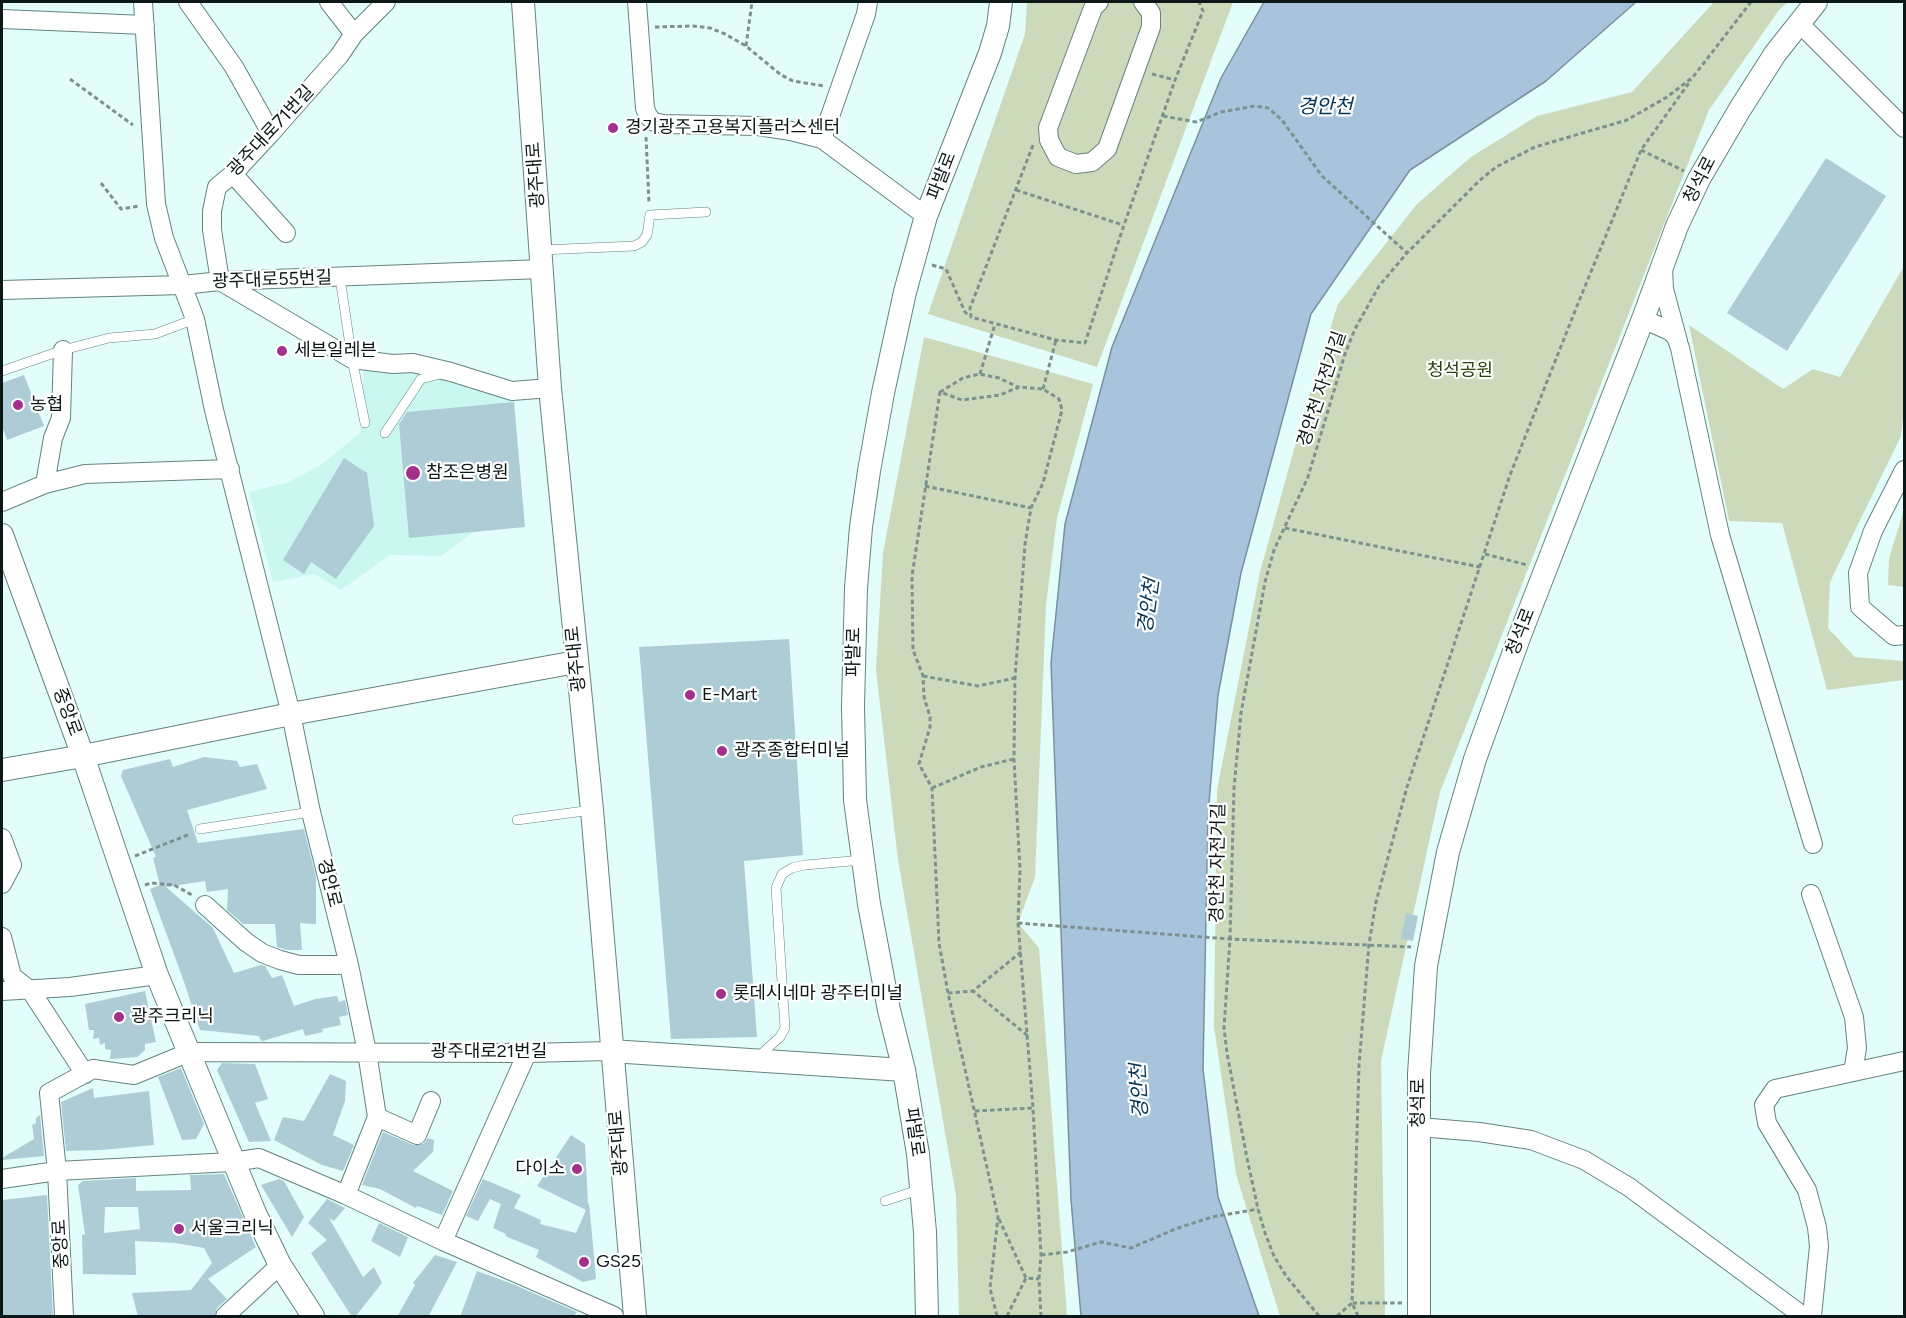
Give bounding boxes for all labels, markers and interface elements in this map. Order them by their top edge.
street label: 광주대로71번길 [223,81,319,181]
water label: 경안천 [1297,95,1353,119]
place label: 경기광주고용복지플러스센터 [625,117,840,139]
marker: 경기광주고용복지플러스센터 [606,121,620,135]
street label: 광주대로 [523,141,549,209]
street label: 파발로 [923,149,961,203]
street label: 청석로 [1679,153,1721,207]
street label: 광주대로55번길 [212,267,332,293]
street label: 경안천 자전거길 [1293,328,1351,450]
place label: 세븐일레븐 [294,340,377,362]
marker: 세븐일레븐 [275,344,289,358]
park label: 청석공원 [1427,360,1493,382]
place label: 농협 [30,394,63,416]
marker: 농협 [11,398,25,412]
place label: 참조은병원 [426,462,509,484]
marker: 참조은병원 [404,464,422,482]
water label: 경안천 [1133,577,1165,635]
street label: 청석로 [1502,605,1540,659]
street label: 광주대로 [562,625,590,693]
street label: 파발로 [843,627,865,677]
place label: E-Mart [702,684,757,706]
street label: 중앙로 [48,685,86,739]
marker: E-Mart [683,688,697,702]
place label: 광주종합터미널 [734,740,850,762]
marker: 광주종합터미널 [715,744,729,758]
street label: 경안천 자전거길 [1206,803,1230,923]
street label: 경안로 [313,856,345,910]
place label: 롯데시네마 광주터미널 [733,983,903,1005]
marker: 롯데시네마 광주터미널 [714,987,728,1001]
place label: 광주크리닉 [131,1006,214,1028]
marker: 광주크리닉 [112,1010,126,1024]
street label: 광주대로21번길 [431,1041,547,1063]
water label: 경안천 [1127,1063,1153,1119]
street label: 청석로 [1408,1078,1430,1128]
street label: 파발로 [900,1106,928,1158]
street label: 광주대로 [605,1109,633,1177]
place label: 다이소 [515,1158,565,1180]
marker: 다이소 [570,1162,584,1176]
place label: 서울크리닉 [191,1218,274,1240]
street label: 중앙로 [49,1219,73,1269]
marker: 서울크리닉 [172,1222,186,1236]
place label: GS25 [596,1251,641,1273]
marker: GS25 [577,1255,591,1269]

